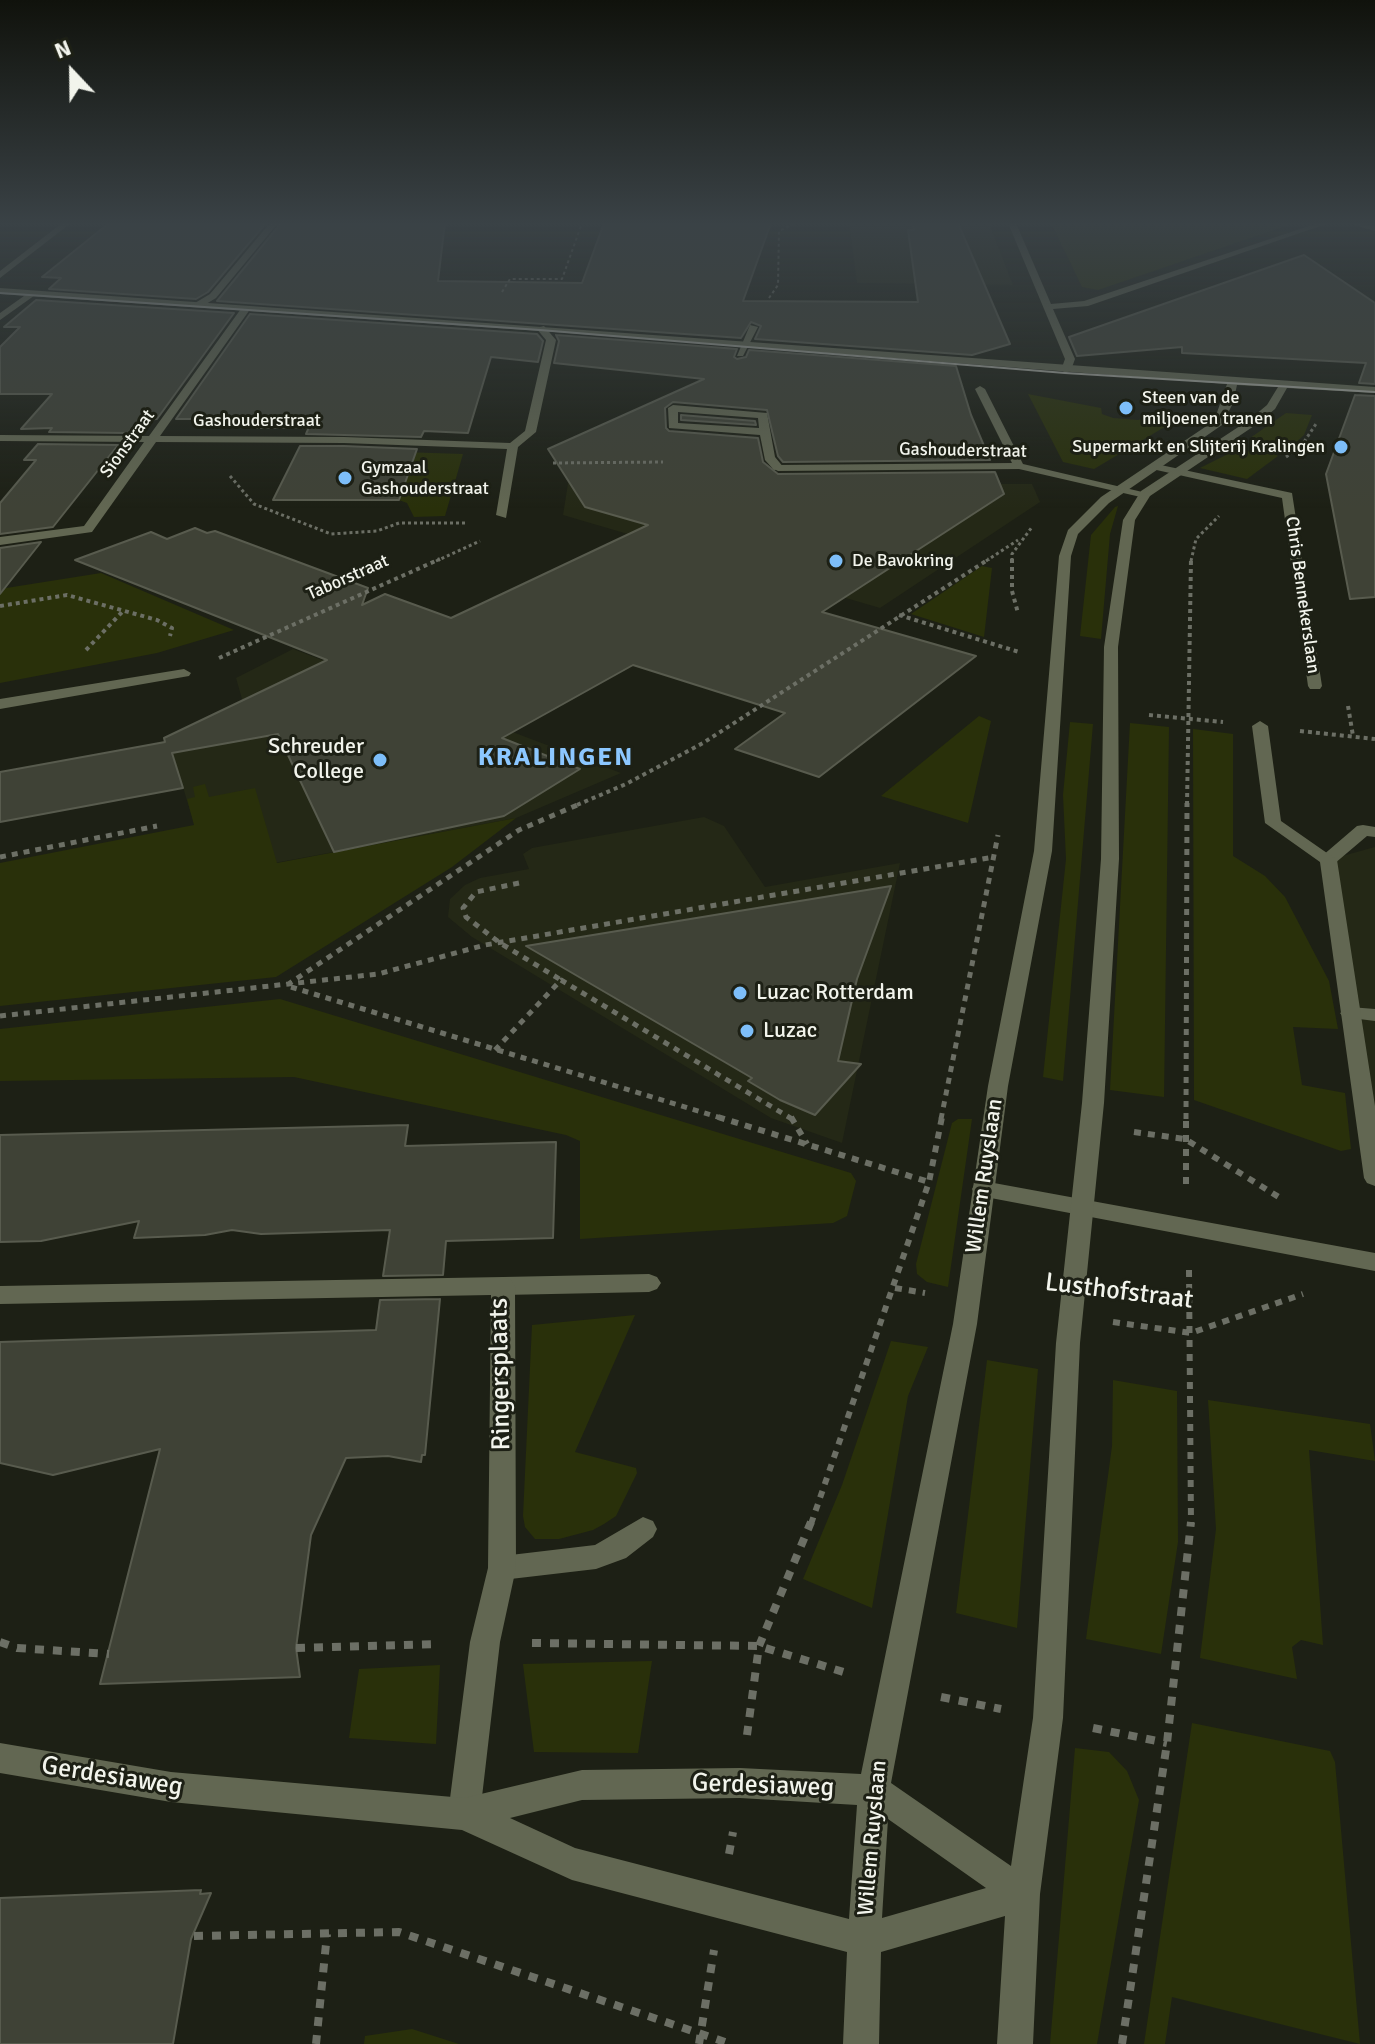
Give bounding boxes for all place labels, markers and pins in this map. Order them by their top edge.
place label: Steen van de miljoenen tranen [1142,387,1273,430]
marker: Steen van de miljoenen tranen [1117,399,1135,417]
place label: Supermarkt en Slijterij Kralingen [1072,436,1325,458]
marker: Supermarkt en Slijterij Kralingen [1332,438,1350,456]
place label: Gymzaal Gashouderstraat [361,457,489,500]
marker: Gymzaal Gashouderstraat [336,469,354,487]
place label: De Bavokring [852,550,954,572]
marker: De Bavokring [827,552,845,570]
place label: Schreuder College [268,734,364,786]
marker: Schreuder College [371,751,389,769]
place label: Luzac Rotterdam [756,980,914,1006]
marker: Luzac Rotterdam [731,984,749,1002]
place label: Luzac [763,1018,817,1044]
marker: Luzac [738,1022,756,1040]

